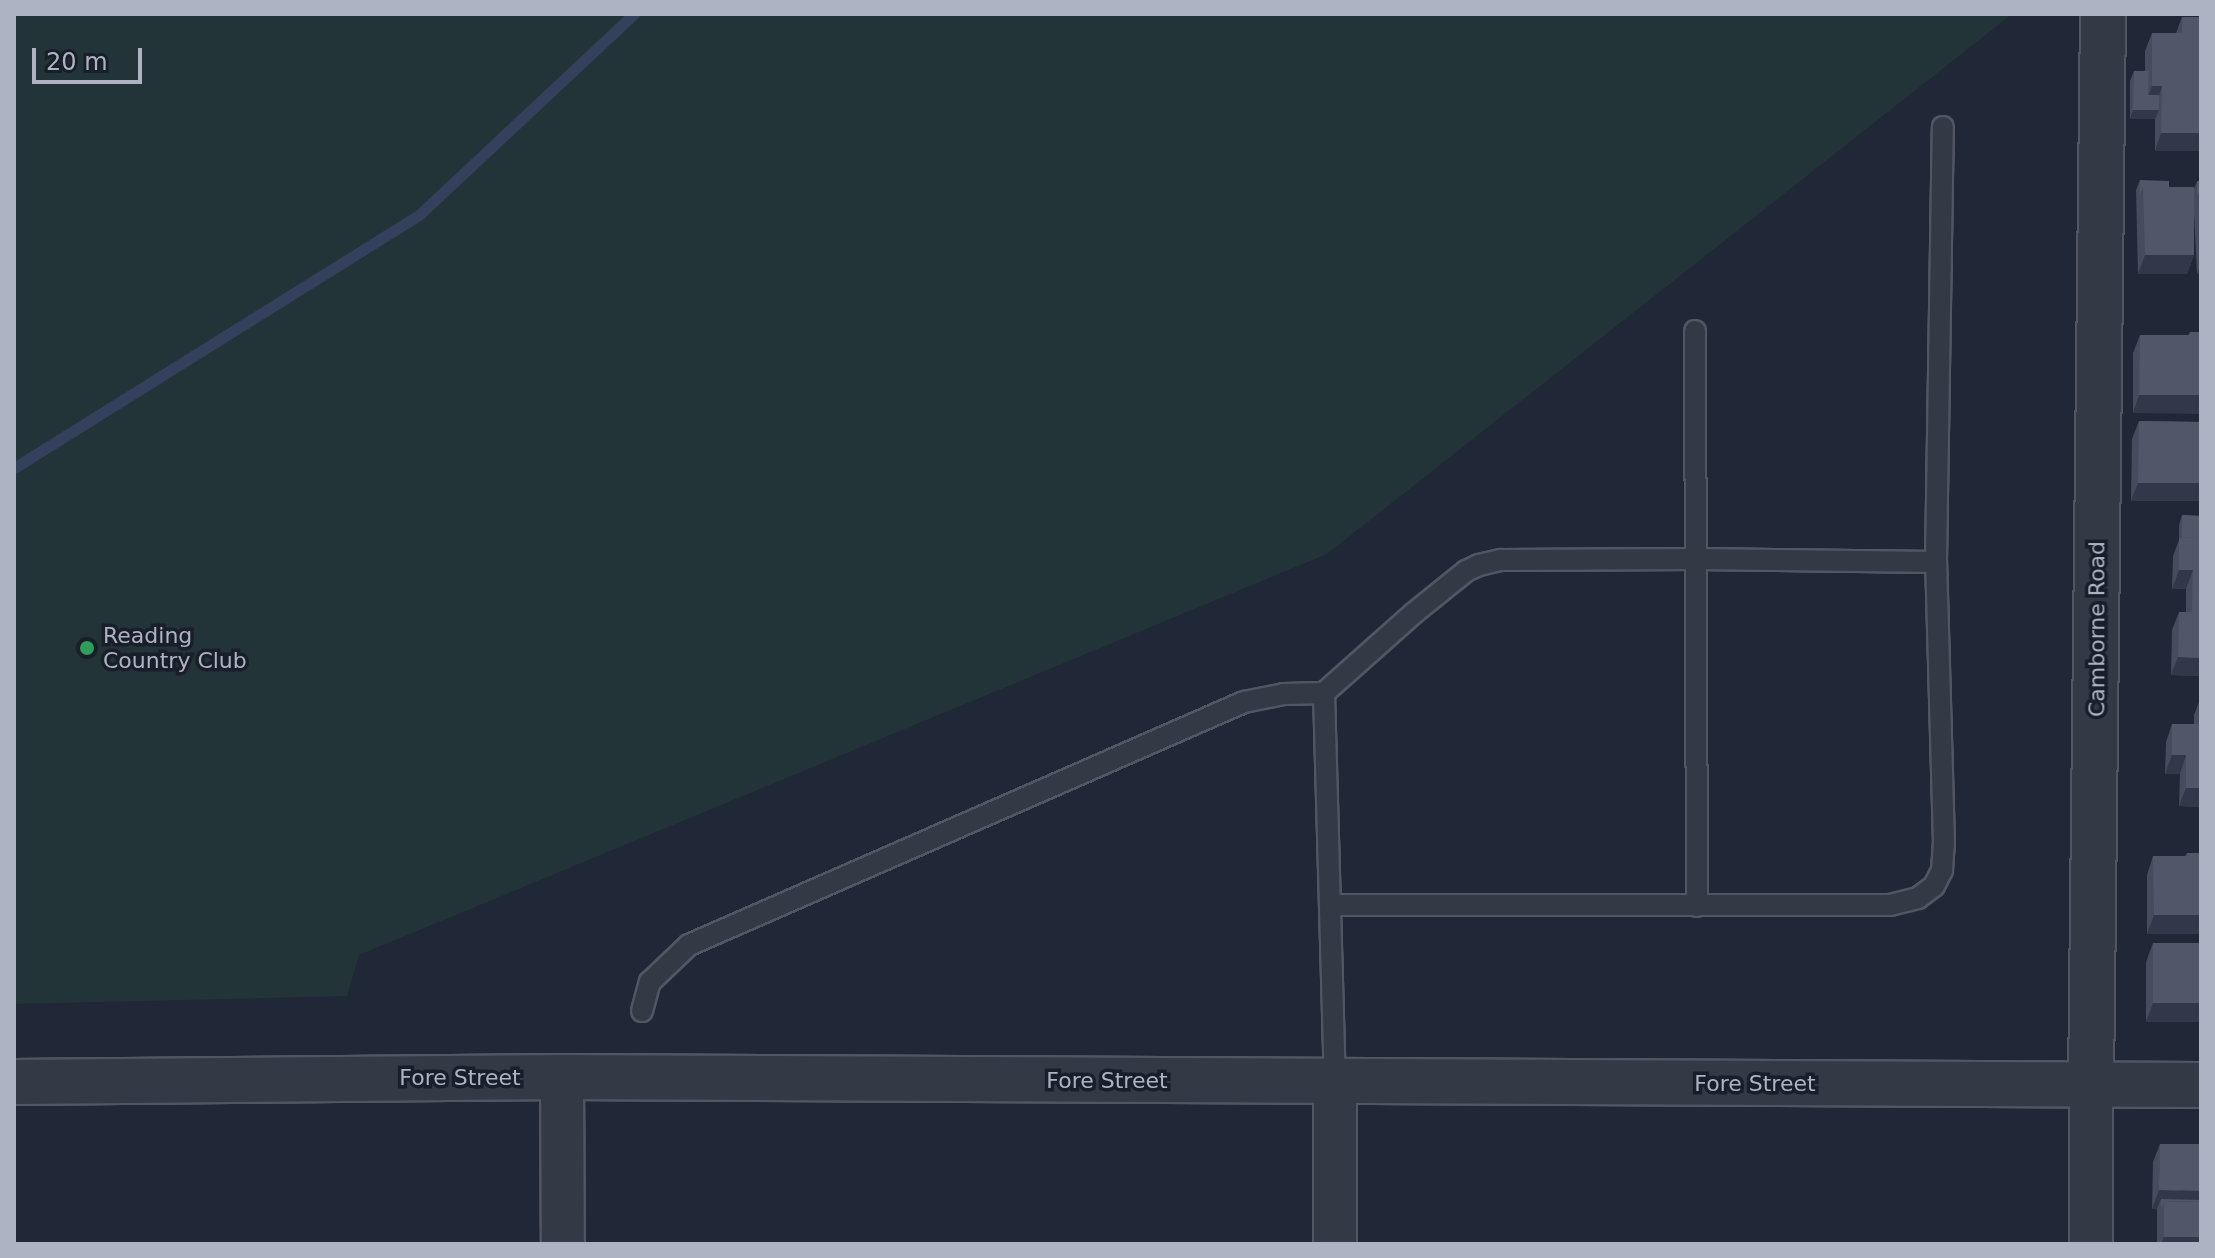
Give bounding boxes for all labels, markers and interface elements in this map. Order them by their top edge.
scale bar [36,32,146,82]
text: 20 m [46,48,108,76]
street label: Camborne Road [2084,541,2110,717]
place label: Reading Country Club [103,622,247,674]
marker: Reading Country Club [78,639,96,657]
street label: Fore Street [399,1065,521,1091]
street label: Fore Street [1046,1068,1168,1094]
street label: Fore Street [1694,1071,1816,1097]

